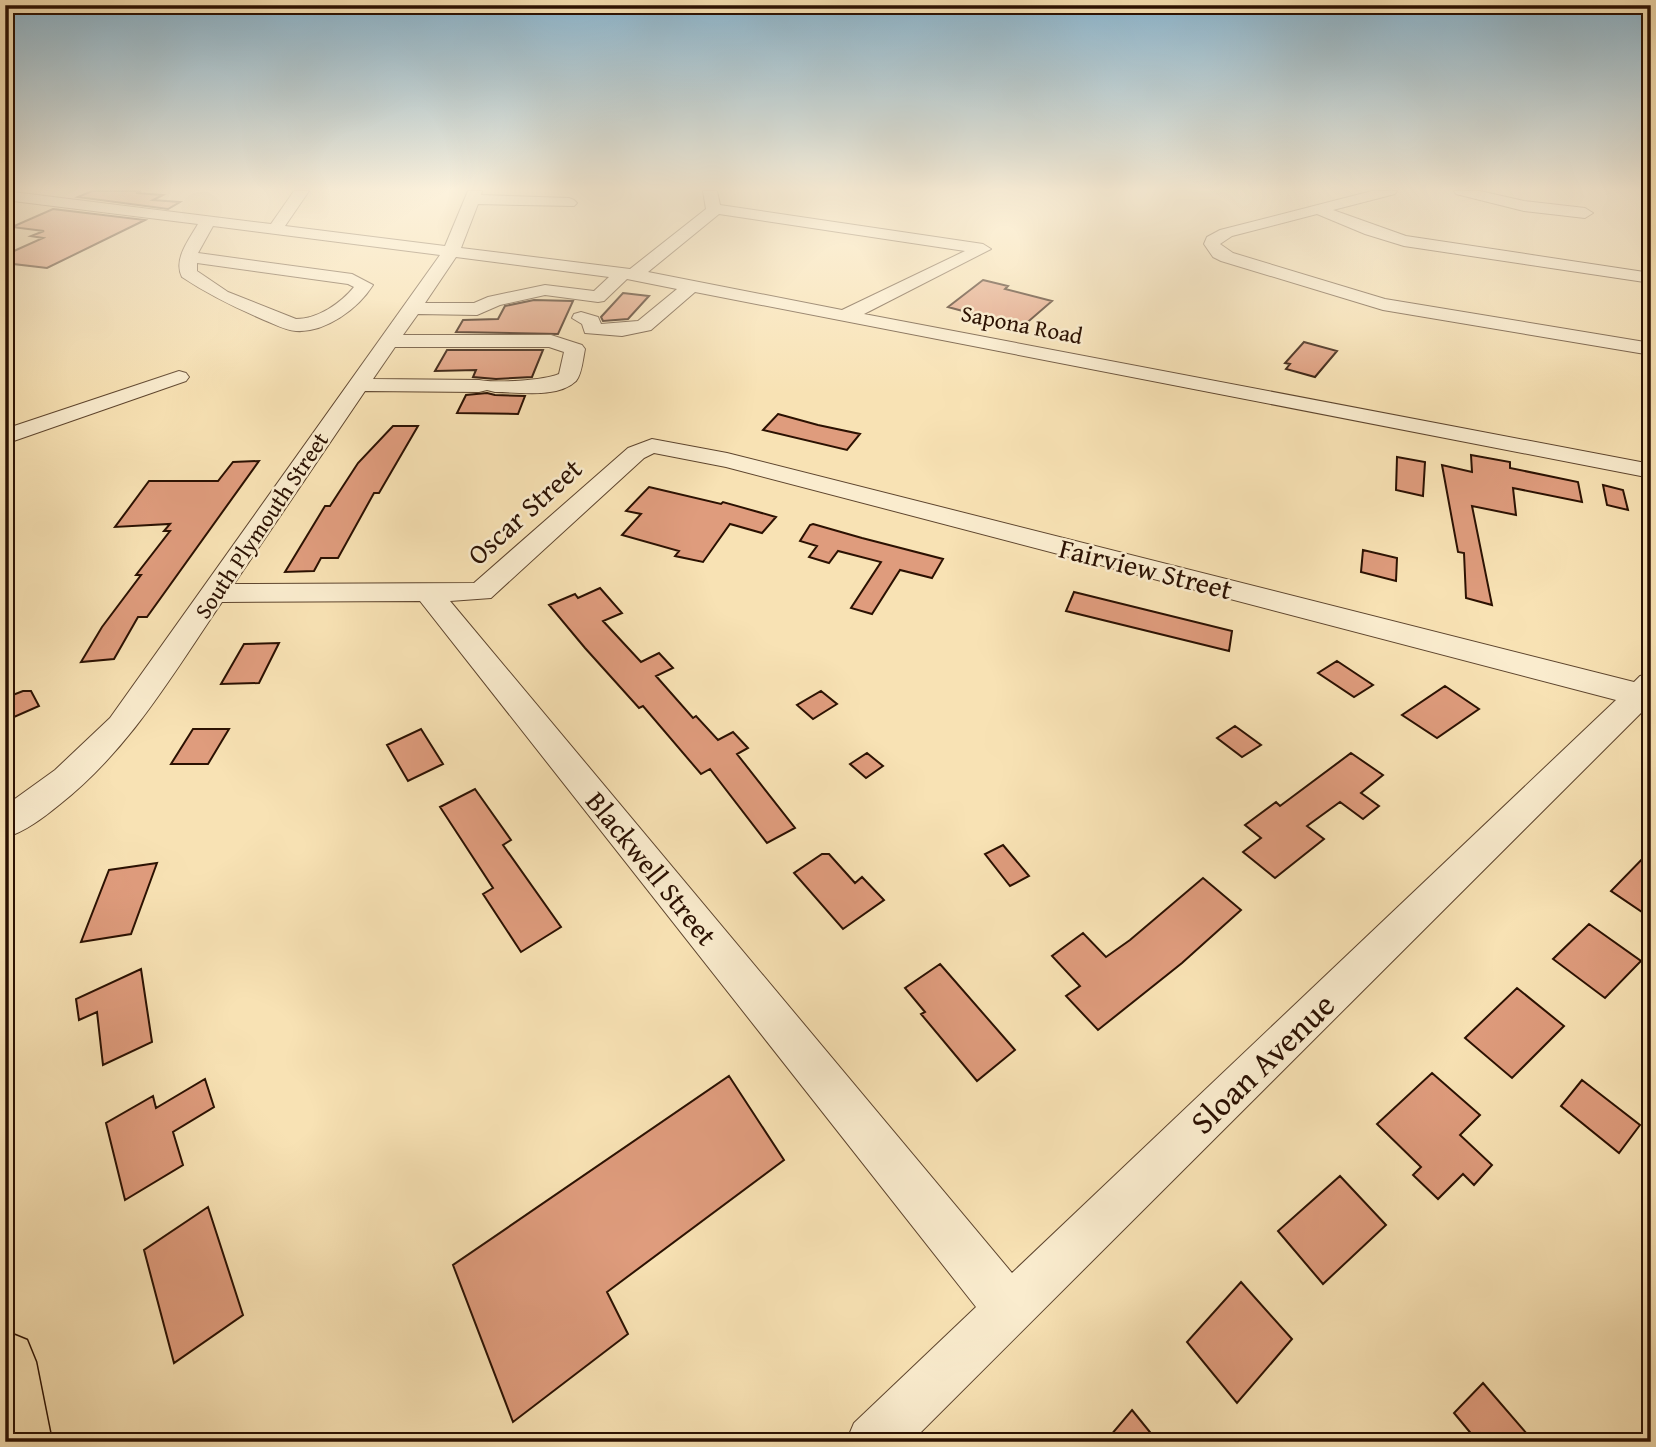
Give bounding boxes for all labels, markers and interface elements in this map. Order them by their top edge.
street label: Sapona Road [958,296,1086,352]
street label: South Plymouth Street [186,425,336,625]
street label: Oscar Street [457,448,591,574]
street label: Fairview Street [1055,527,1237,609]
street label: Blackwell Street [577,782,727,954]
street label: Sloan Avenue [1179,981,1345,1145]

